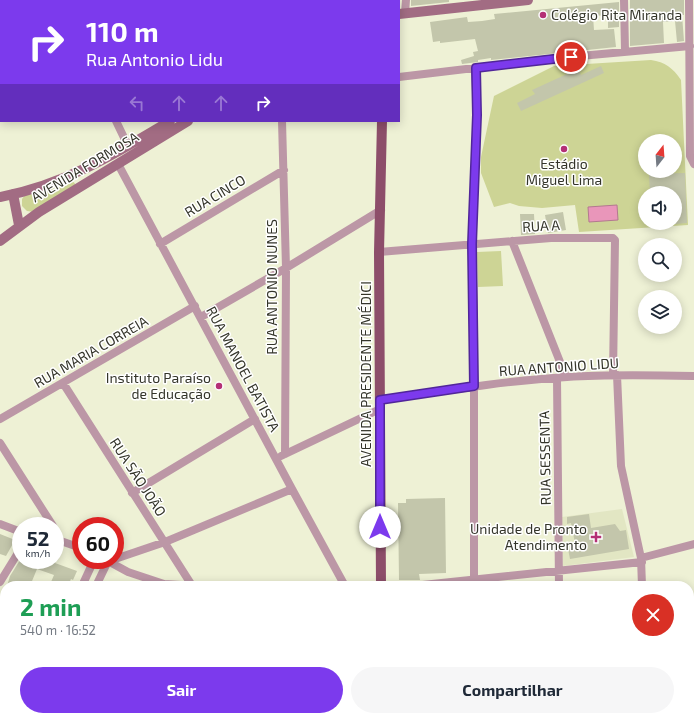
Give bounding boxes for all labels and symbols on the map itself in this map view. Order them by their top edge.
place label: Colégio Rita Miranda [551,6,682,23]
marker: Colégio Rita Miranda [538,10,548,20]
pin [554,40,588,74]
street label: AVENIDA FORMOSA [28,128,142,205]
north arrow [638,134,682,178]
marker: Estádio Miguel Lima [559,144,569,154]
place label: Estádio Miguel Lima [526,155,602,188]
street label: RUA CINCO [181,171,248,220]
street label: RUA A [522,216,561,235]
street label: RUA ANTONIO NUNES [263,219,280,355]
street label: AVENIDA PRESIDENTE MÉDICI [357,281,374,467]
street label: RUA MANOEL BATISTA [203,303,284,435]
street label: RUA MARIA CORREIA [31,312,151,391]
street label: RUA ANTONIO LIDU [498,354,620,379]
place label: Instituto Paraíso de Educação [106,369,211,403]
marker: Instituto Paraíso de Educação [214,381,224,391]
street label: RUA SESSENTA [535,410,554,505]
street label: RUA SÃO JOÃO [107,434,170,519]
position arrow [359,506,401,548]
speed limit sign: 60 [72,517,124,569]
place label: Unidade de Pronto Atendimento [470,520,587,553]
marker: Unidade de Pronto Atendimento [590,531,602,543]

